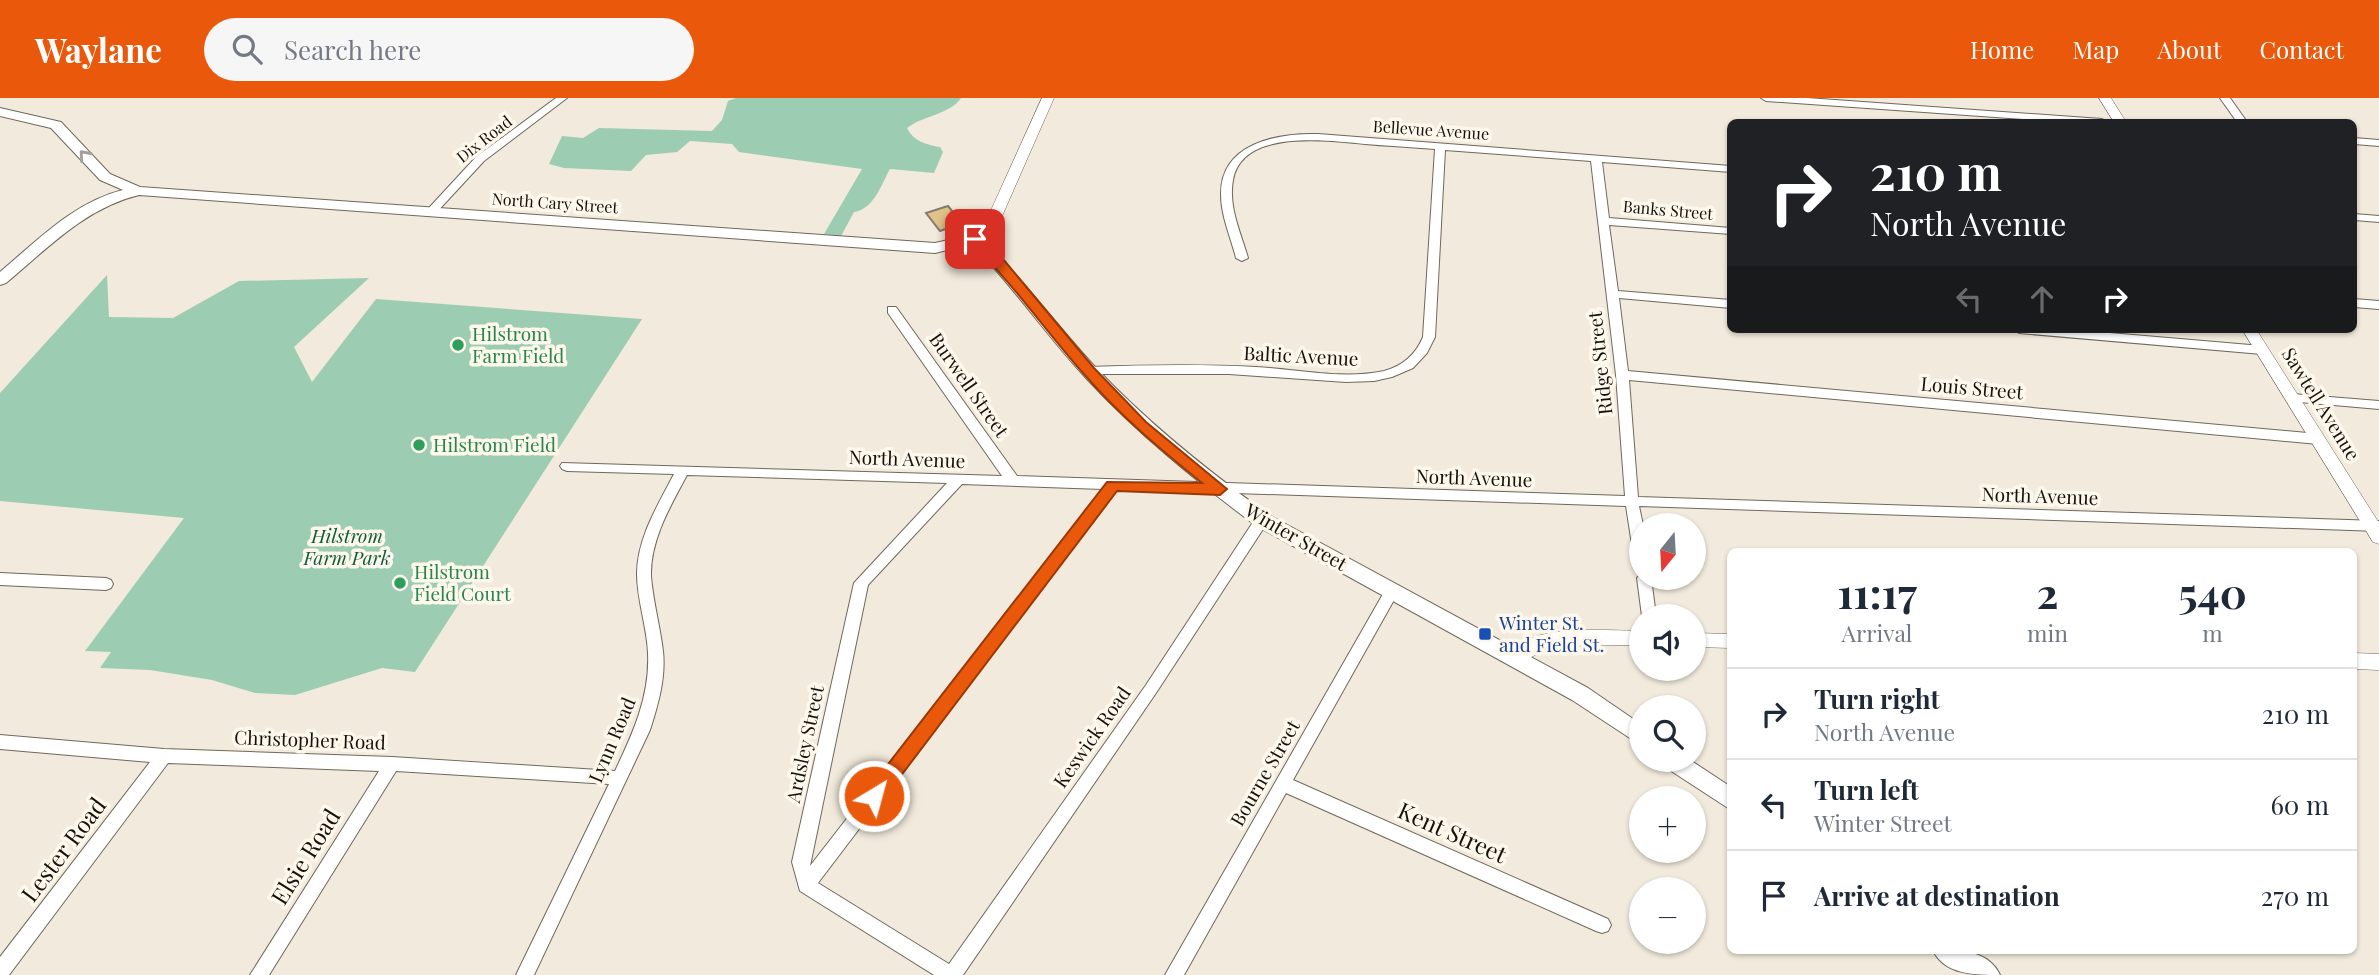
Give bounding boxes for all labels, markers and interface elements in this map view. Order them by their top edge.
search box [204,18,694,81]
text: Waylane [35,27,162,71]
icon: search [228,30,266,68]
text: Search here [284,32,421,67]
text: Home [1970,33,2034,65]
text: Map [2072,33,2119,65]
text: About [2157,33,2221,65]
text: Contact [2259,33,2344,65]
street label: Dix Road [452,110,516,167]
street label: Bellevue Avenue [1372,115,1490,144]
text: 210 m [1870,138,2002,203]
icon: right [1755,147,1846,238]
one-way arrow [79,150,92,163]
street label: North Cary Street [491,188,619,217]
street label: Banks Street [1622,195,1714,224]
text: North Avenue [1870,201,2066,244]
pin [945,209,1005,269]
icon: arrive [956,220,994,258]
icon: left [1950,280,1988,318]
icon: ahead [2023,280,2061,318]
icon: right [2096,280,2134,318]
street label: Ridge Street [1581,310,1617,416]
place label: Hilstrom Farm Field [472,320,564,368]
street label: Burwell Street [924,327,1016,442]
marker: Hilstrom Farm Field [450,337,466,353]
street label: Baltic Avenue [1243,339,1359,371]
street label: Sawtell Avenue [2277,342,2367,465]
street label: Louis Street [1920,370,2025,404]
place label: Hilstrom Field [433,431,556,457]
marker: Hilstrom Field [411,437,427,453]
street label: North Avenue [848,443,966,473]
street label: North Avenue [1415,462,1533,492]
street label: North Avenue [1981,480,2099,510]
street label: Winter Street [1240,496,1353,576]
north arrow [1629,513,1706,590]
map controls [1629,513,1706,954]
park label: Hilstrom Farm Park [303,522,391,570]
place label: Hilstrom Field Court [414,558,511,606]
text: 11:17 [1837,564,1917,620]
text: 2 [2037,564,2058,620]
text: 540 [2178,564,2247,620]
marker: Hilstrom Field Court [392,575,408,591]
button: sound [1629,604,1706,681]
place label: Winter St. and Field St. [1498,609,1604,657]
text: Arrival [1842,617,1912,648]
text: min [2027,617,2068,648]
text: m [2202,617,2223,648]
marker: Winter St. and Field St. [1477,626,1493,642]
street label: Keswick Road [1047,681,1136,792]
text: Turn right [1814,681,1940,716]
street label: Ardsley Street [779,683,829,806]
street label: Lynn Road [581,693,641,786]
button: search [1629,695,1706,772]
icon: right [1755,695,1793,733]
text: 210 m [2262,696,2329,731]
street label: Bourne Street [1223,714,1305,830]
text: North Avenue [1814,716,1955,747]
street label: Christopher Road [234,723,386,755]
position arrow [837,759,911,833]
text: Turn left [1814,772,1919,807]
button: + [1629,786,1706,863]
icon: left [1755,786,1793,824]
text: 60 m [2270,787,2329,822]
street label: Lester Road [13,791,112,908]
street label: Kent Street [1393,794,1513,870]
street label: Elsie Road [263,802,346,910]
text: Winter Street [1814,807,1952,838]
button: − [1629,877,1706,954]
icon: arrive [1755,877,1793,915]
text: Arrive at destination [1814,878,2060,913]
text: 270 m [2261,878,2329,913]

